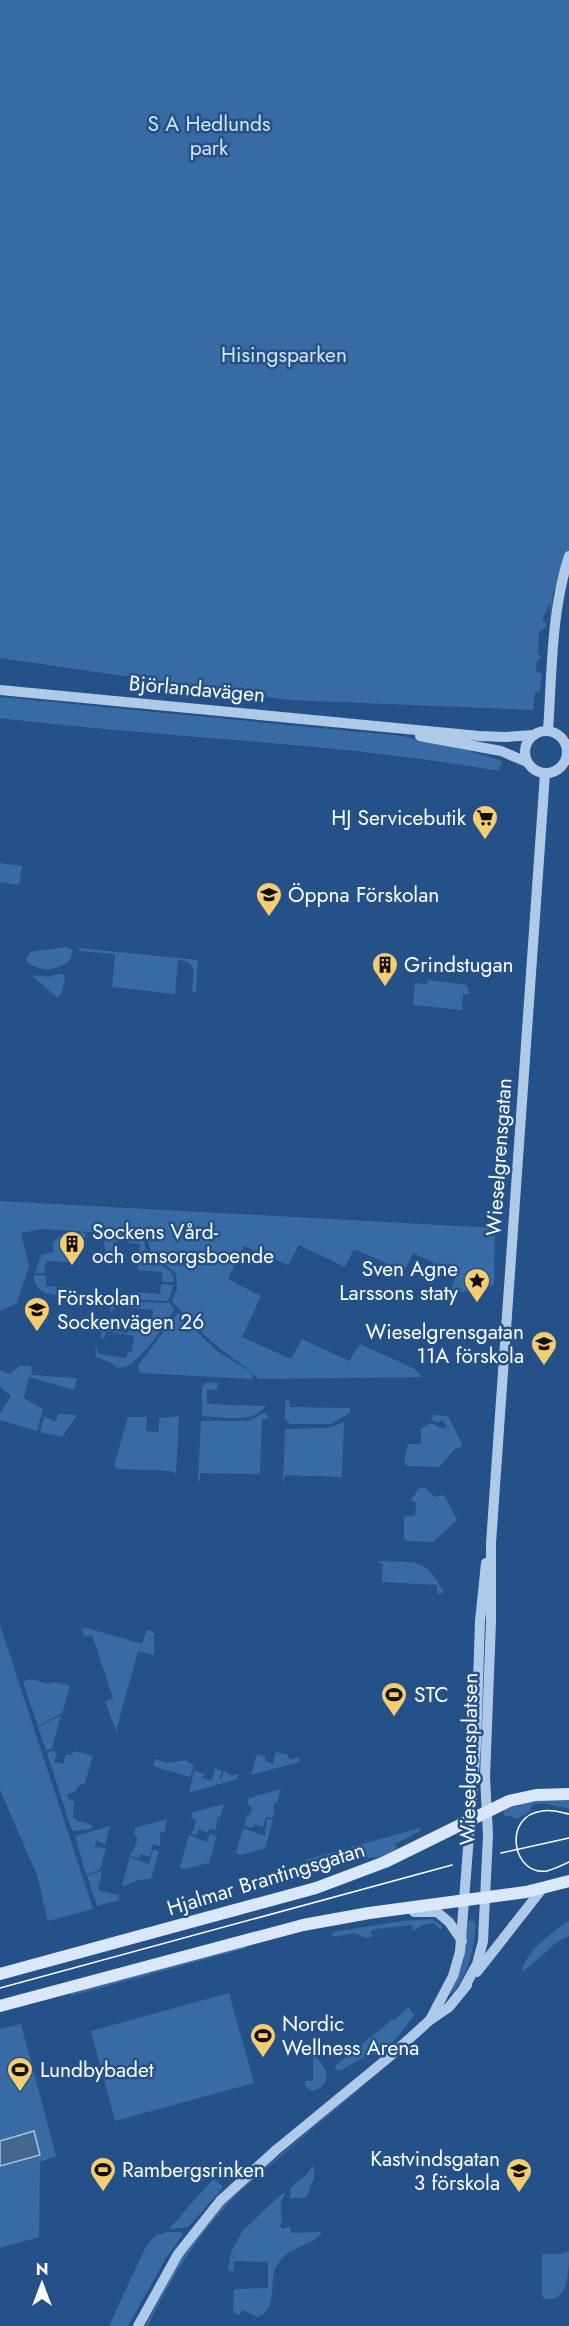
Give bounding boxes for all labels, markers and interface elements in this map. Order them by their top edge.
park label: S A Hedlunds park [147,109,271,163]
park label: Hisingsparken [221,340,347,370]
street label: Björlandavägen [128,668,266,710]
place label: HJ Servicebutik [331,803,467,833]
supermarket icon: HJ Servicebutik [470,803,500,841]
school or university icon: Öppna Förskolan [254,880,284,918]
place label: Öppna Förskolan [288,880,439,910]
building icon: Grindstugan [370,950,400,988]
place label: Grindstugan [404,950,514,980]
street label: Wieselgrensgatan [479,1077,519,1237]
place label: Sockens Vård- och omsorgsboende [92,1217,274,1271]
building icon: Sockens Vård- och omsorgsboende [57,1229,87,1267]
place label: Sven Agne Larssons staty [339,1254,459,1308]
place icon: Sven Agne Larssons staty [462,1266,492,1304]
place label: Förskolan Sockenvägen 26 [57,1283,204,1337]
school or university icon: Förskolan Sockenvägen 26 [22,1295,52,1333]
place label: Wieselgrensgatan 11A förskola [365,1317,524,1371]
school or university icon: Wieselgrensgatan 11A förskola [529,1329,559,1367]
street label: Wieselgrensplatsen [452,1672,486,1846]
sports icon: STC [379,1680,409,1718]
place label: STC [414,1680,449,1710]
street label: Hjalmar Brantingsgatan [163,1835,369,1923]
place label: Nordic Wellness Arena [282,2009,419,2063]
sports icon: Nordic Wellness Arena [248,2021,278,2059]
sports icon: Lundbybadet [5,2055,35,2093]
place label: Lundbybadet [40,2055,154,2085]
place label: Kastvindsgatan 3 förskola [370,2144,500,2198]
sports icon: Rambergsrinken [88,2155,118,2193]
place label: Rambergsrinken [122,2155,265,2185]
school or university icon: Kastvindsgatan 3 förskola [504,2156,534,2194]
north arrow [12,2254,72,2314]
text: N [36,2258,48,2281]

